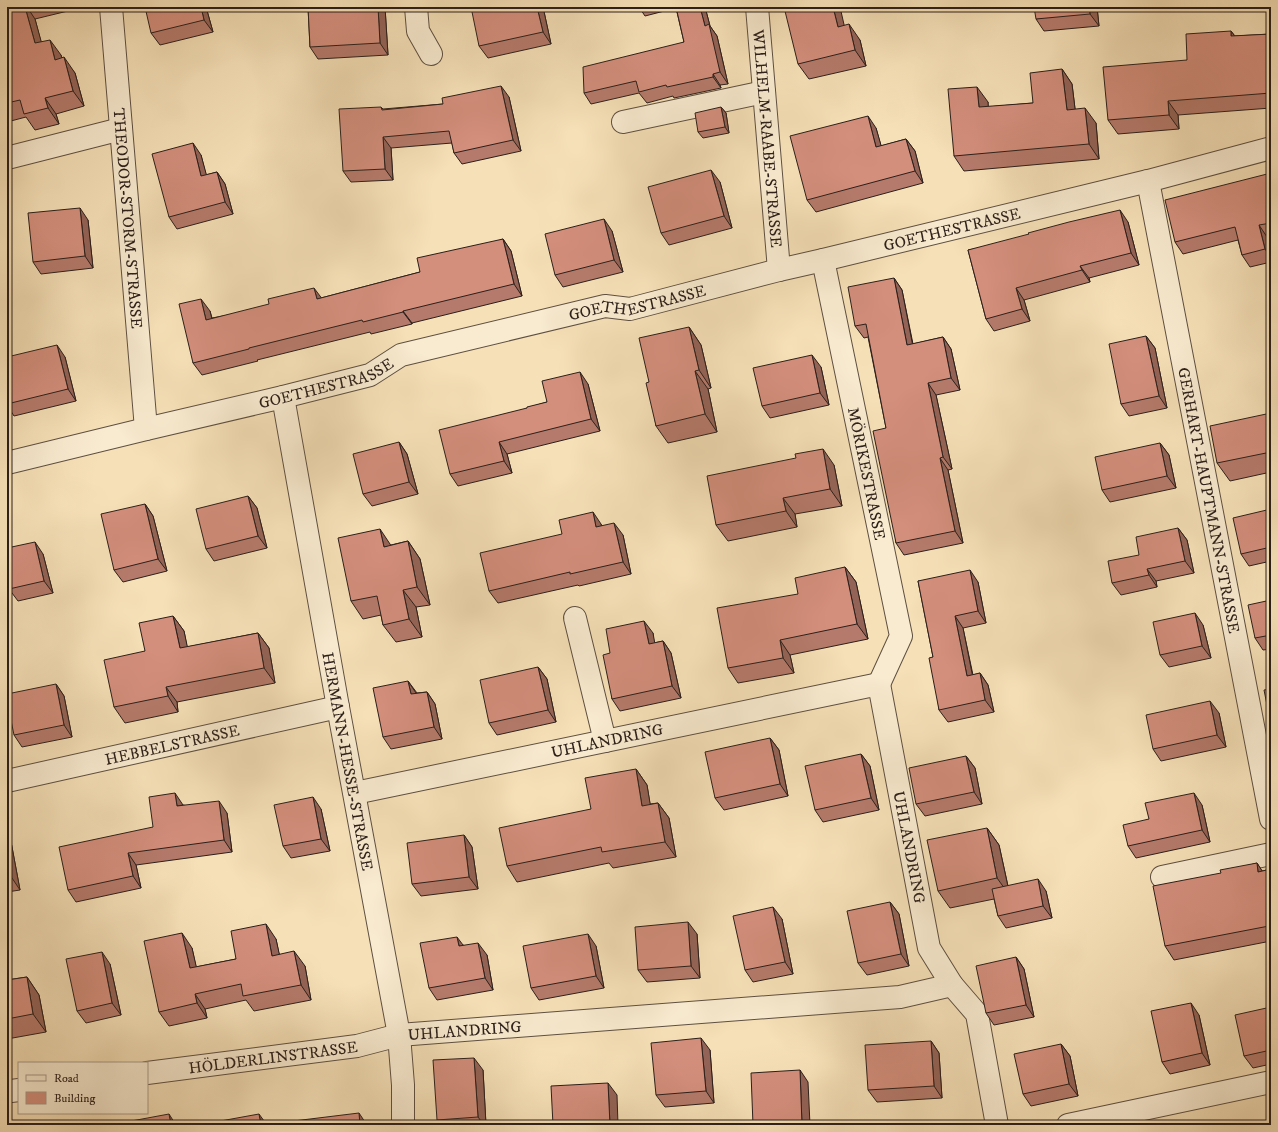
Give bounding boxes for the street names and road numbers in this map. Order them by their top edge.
street label: WILHELM-RAABE-STRASSE [748,28,786,248]
street label: THEODOR-STORM-STRASSE [108,107,147,329]
street label: GOETHESTRASSE [882,203,1022,256]
street label: GOETHESTRASSE [567,281,708,325]
street label: GOETHESTRASSE [257,354,397,413]
street label: GERHART-HAUPTMANN-STRASSE [1173,366,1244,635]
street label: MÖRIKESTRASSE [843,406,890,542]
street label: HERMANN-HESSE-STRASSE [317,651,377,872]
street label: UHLANDRING [549,719,665,763]
street label: HEBBELSTRASSE [103,720,241,770]
street label: UHLANDRING [888,789,930,905]
street label: UHLANDRING [407,1017,522,1045]
street label: HÖLDERLINSTRASSE [187,1037,359,1079]

